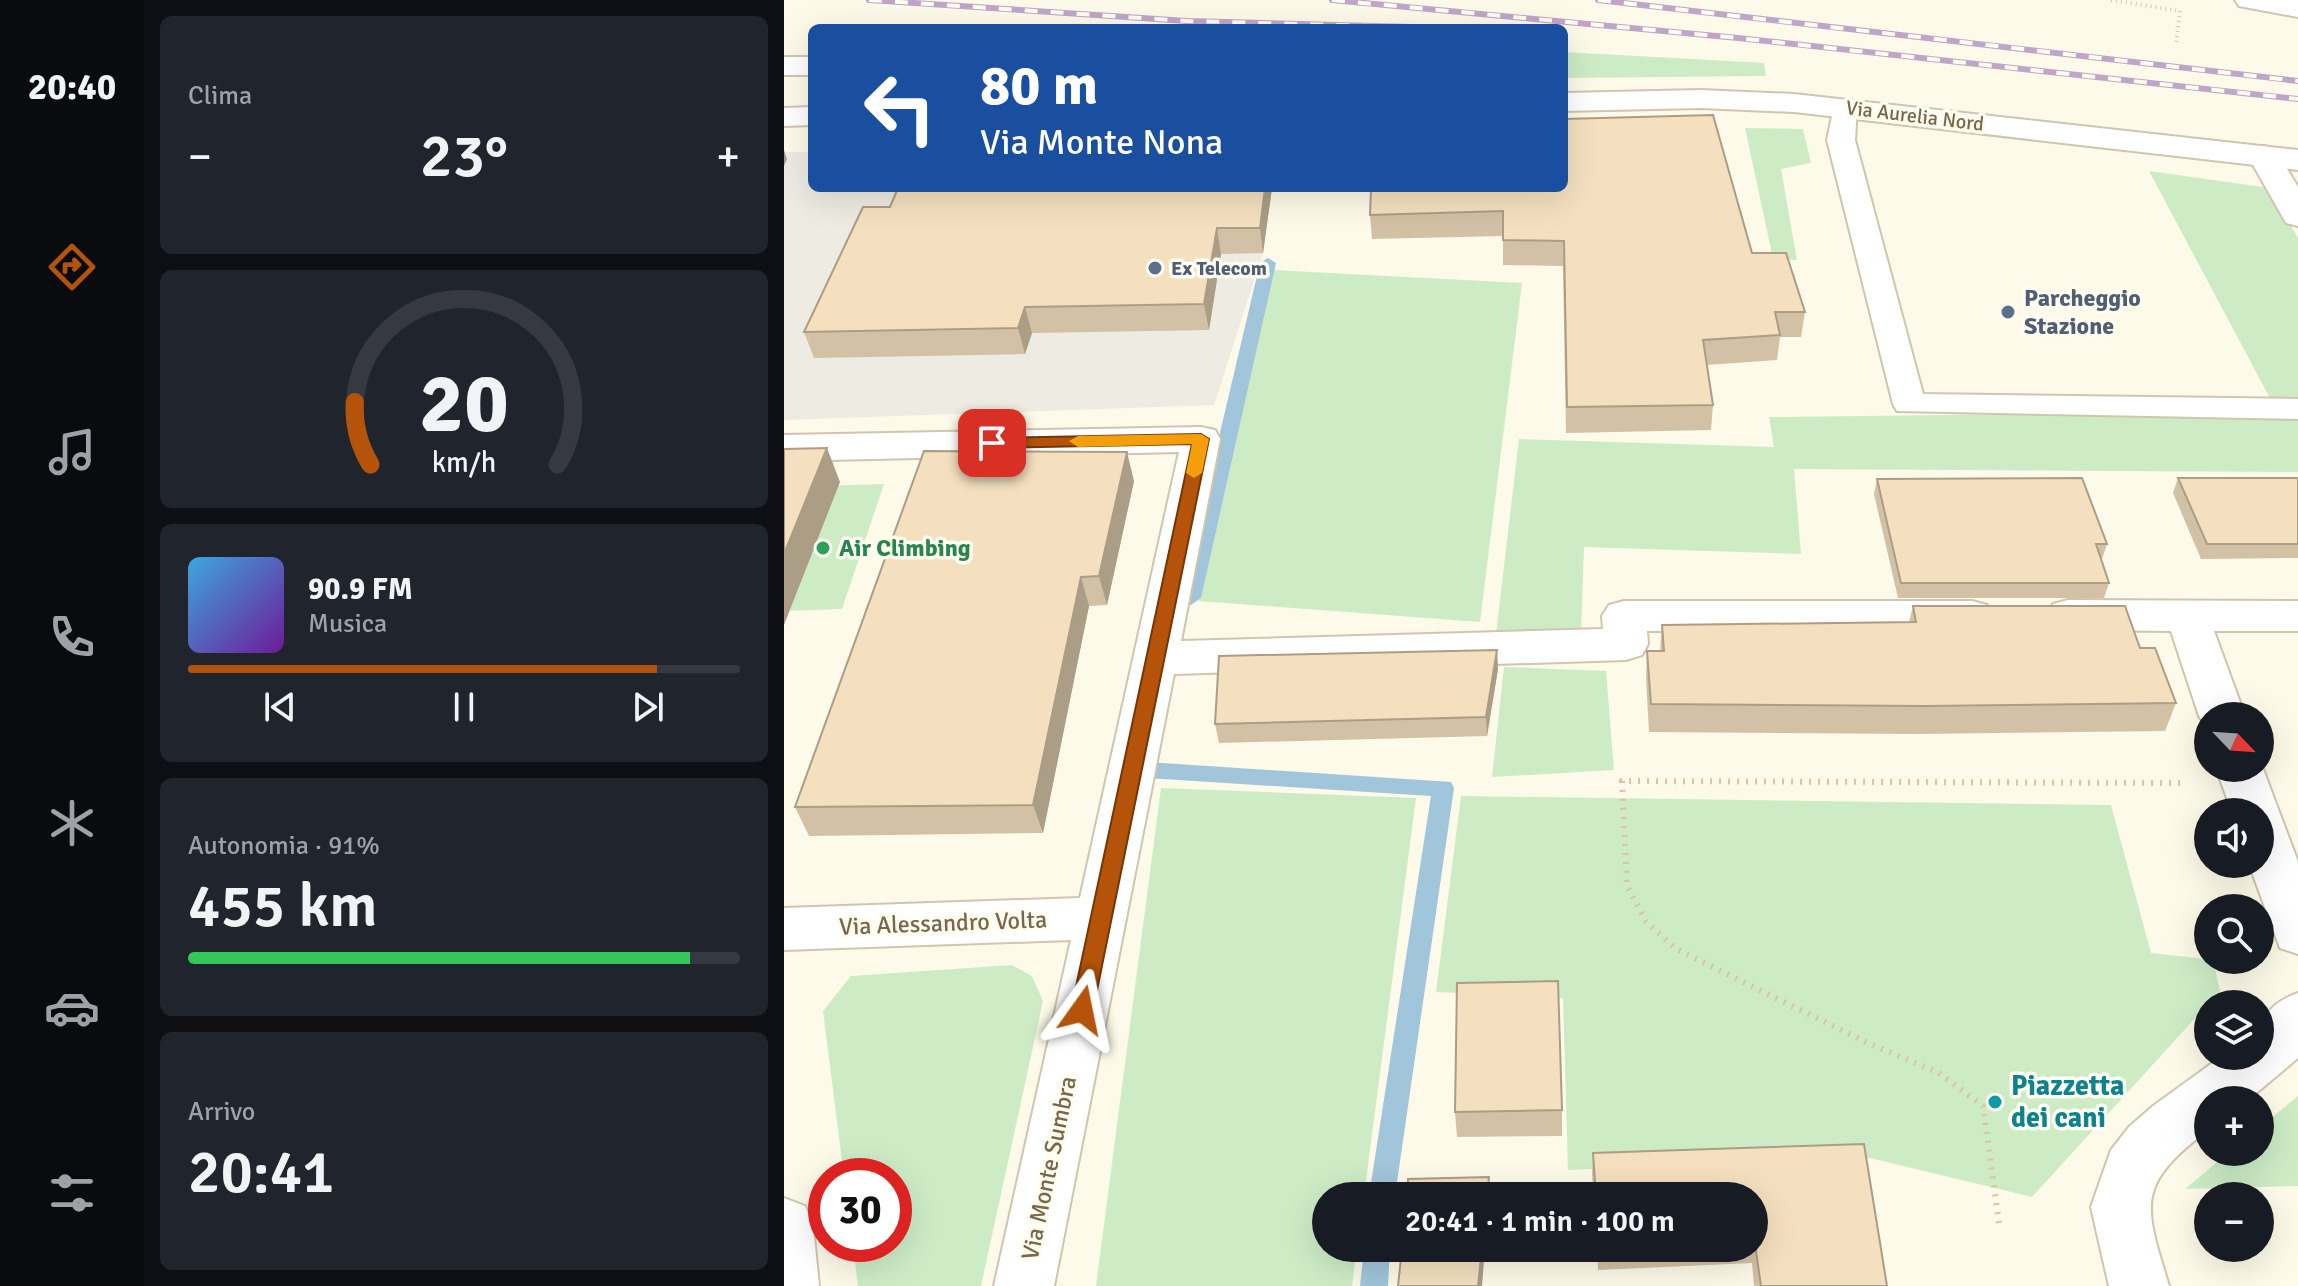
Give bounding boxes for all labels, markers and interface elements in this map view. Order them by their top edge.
text: 80 m [980,51,1098,120]
icon: left [848,56,952,160]
text: 20:40 [28,65,116,110]
text: Clima [188,80,252,112]
street label: Via Aurelia Nord [1845,95,1985,137]
text: 23° [420,120,508,194]
text: Via Monte Nona [980,120,1223,165]
text: − [188,130,212,184]
text: + [716,130,740,184]
icon: directions [44,239,100,295]
place label: Ex Telecom [1171,256,1267,281]
marker: Ex Telecom [1146,259,1164,277]
place label: Parcheggio Stazione [2024,283,2141,341]
marker: Parcheggio Stazione [1999,303,2017,321]
text: 20 [419,353,509,455]
pin [958,409,1026,477]
icon: arrive [970,421,1014,465]
icon: music [44,424,100,480]
text: km/h [432,445,496,480]
place label: Air Climbing [839,533,971,563]
marker: Air Climbing [814,539,832,557]
text: 90.9 FM [308,571,413,608]
text: Musica [308,608,387,640]
icon: phone [44,609,100,665]
icon: previous [258,685,302,729]
icon: pause [442,685,486,729]
icon: next [626,685,670,729]
north arrow [2194,702,2274,782]
map controls [2194,702,2274,1262]
icon: climate [44,795,100,851]
button: sound [2194,798,2274,878]
text: Autonomia · 91% [188,830,380,862]
text: 455 km [188,870,377,944]
button: search [2194,894,2274,974]
street label: Via Alessandro Volta [838,904,1048,942]
position arrow [1040,968,1124,1052]
icon: car [44,980,100,1036]
button: layers [2194,990,2274,1070]
place label: Piazzetta dei cani [2011,1069,2124,1135]
street label: Via Monte Sumbra [1015,1073,1083,1263]
button: + [2194,1086,2274,1166]
marker: Piazzetta dei cani [1986,1093,2004,1111]
text: Arrivo [188,1096,255,1128]
text: 20:41 [188,1136,335,1210]
speed limit sign: 30 [808,1158,912,1262]
icon: filters [44,1165,100,1221]
button: − [2194,1182,2274,1262]
text: 20:41 · 1 min · 100 m [1405,1203,1675,1240]

